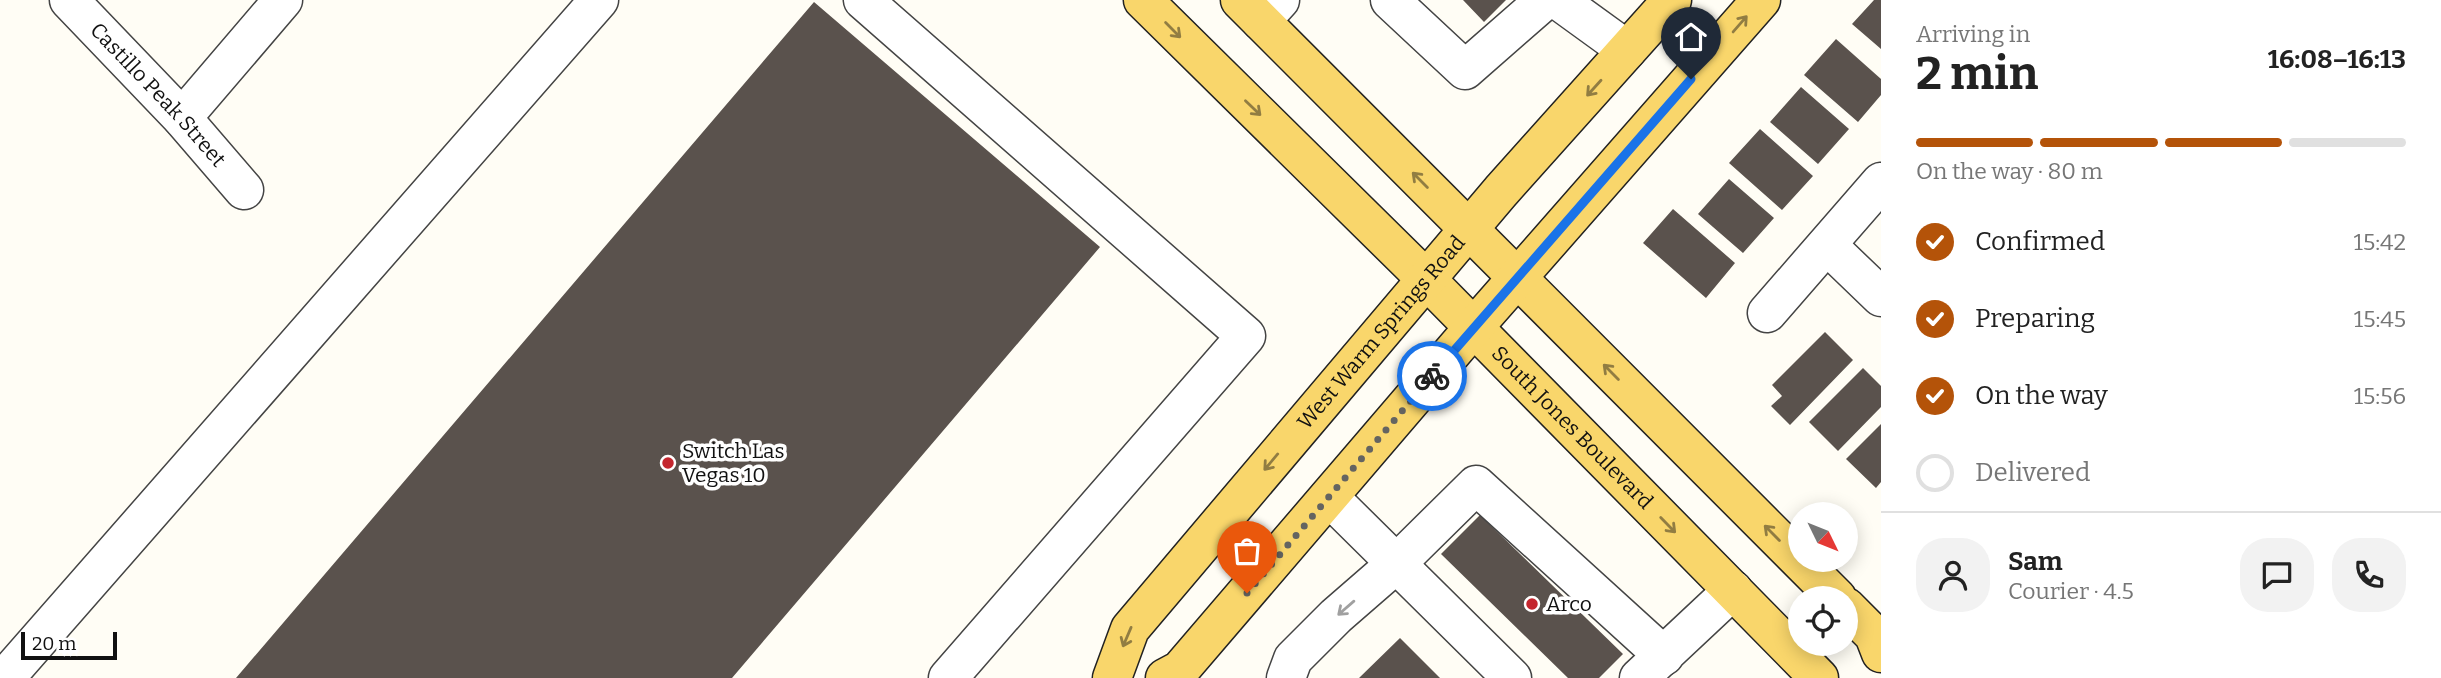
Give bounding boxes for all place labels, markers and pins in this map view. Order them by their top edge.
pin [1661,7,1721,79]
place label: Switch Las Vegas 10 [682,438,785,488]
marker: Switch Las Vegas 10 [660,455,676,471]
pin [1217,521,1277,593]
place label: Arco [1546,591,1592,617]
marker: Arco [1524,596,1540,612]

